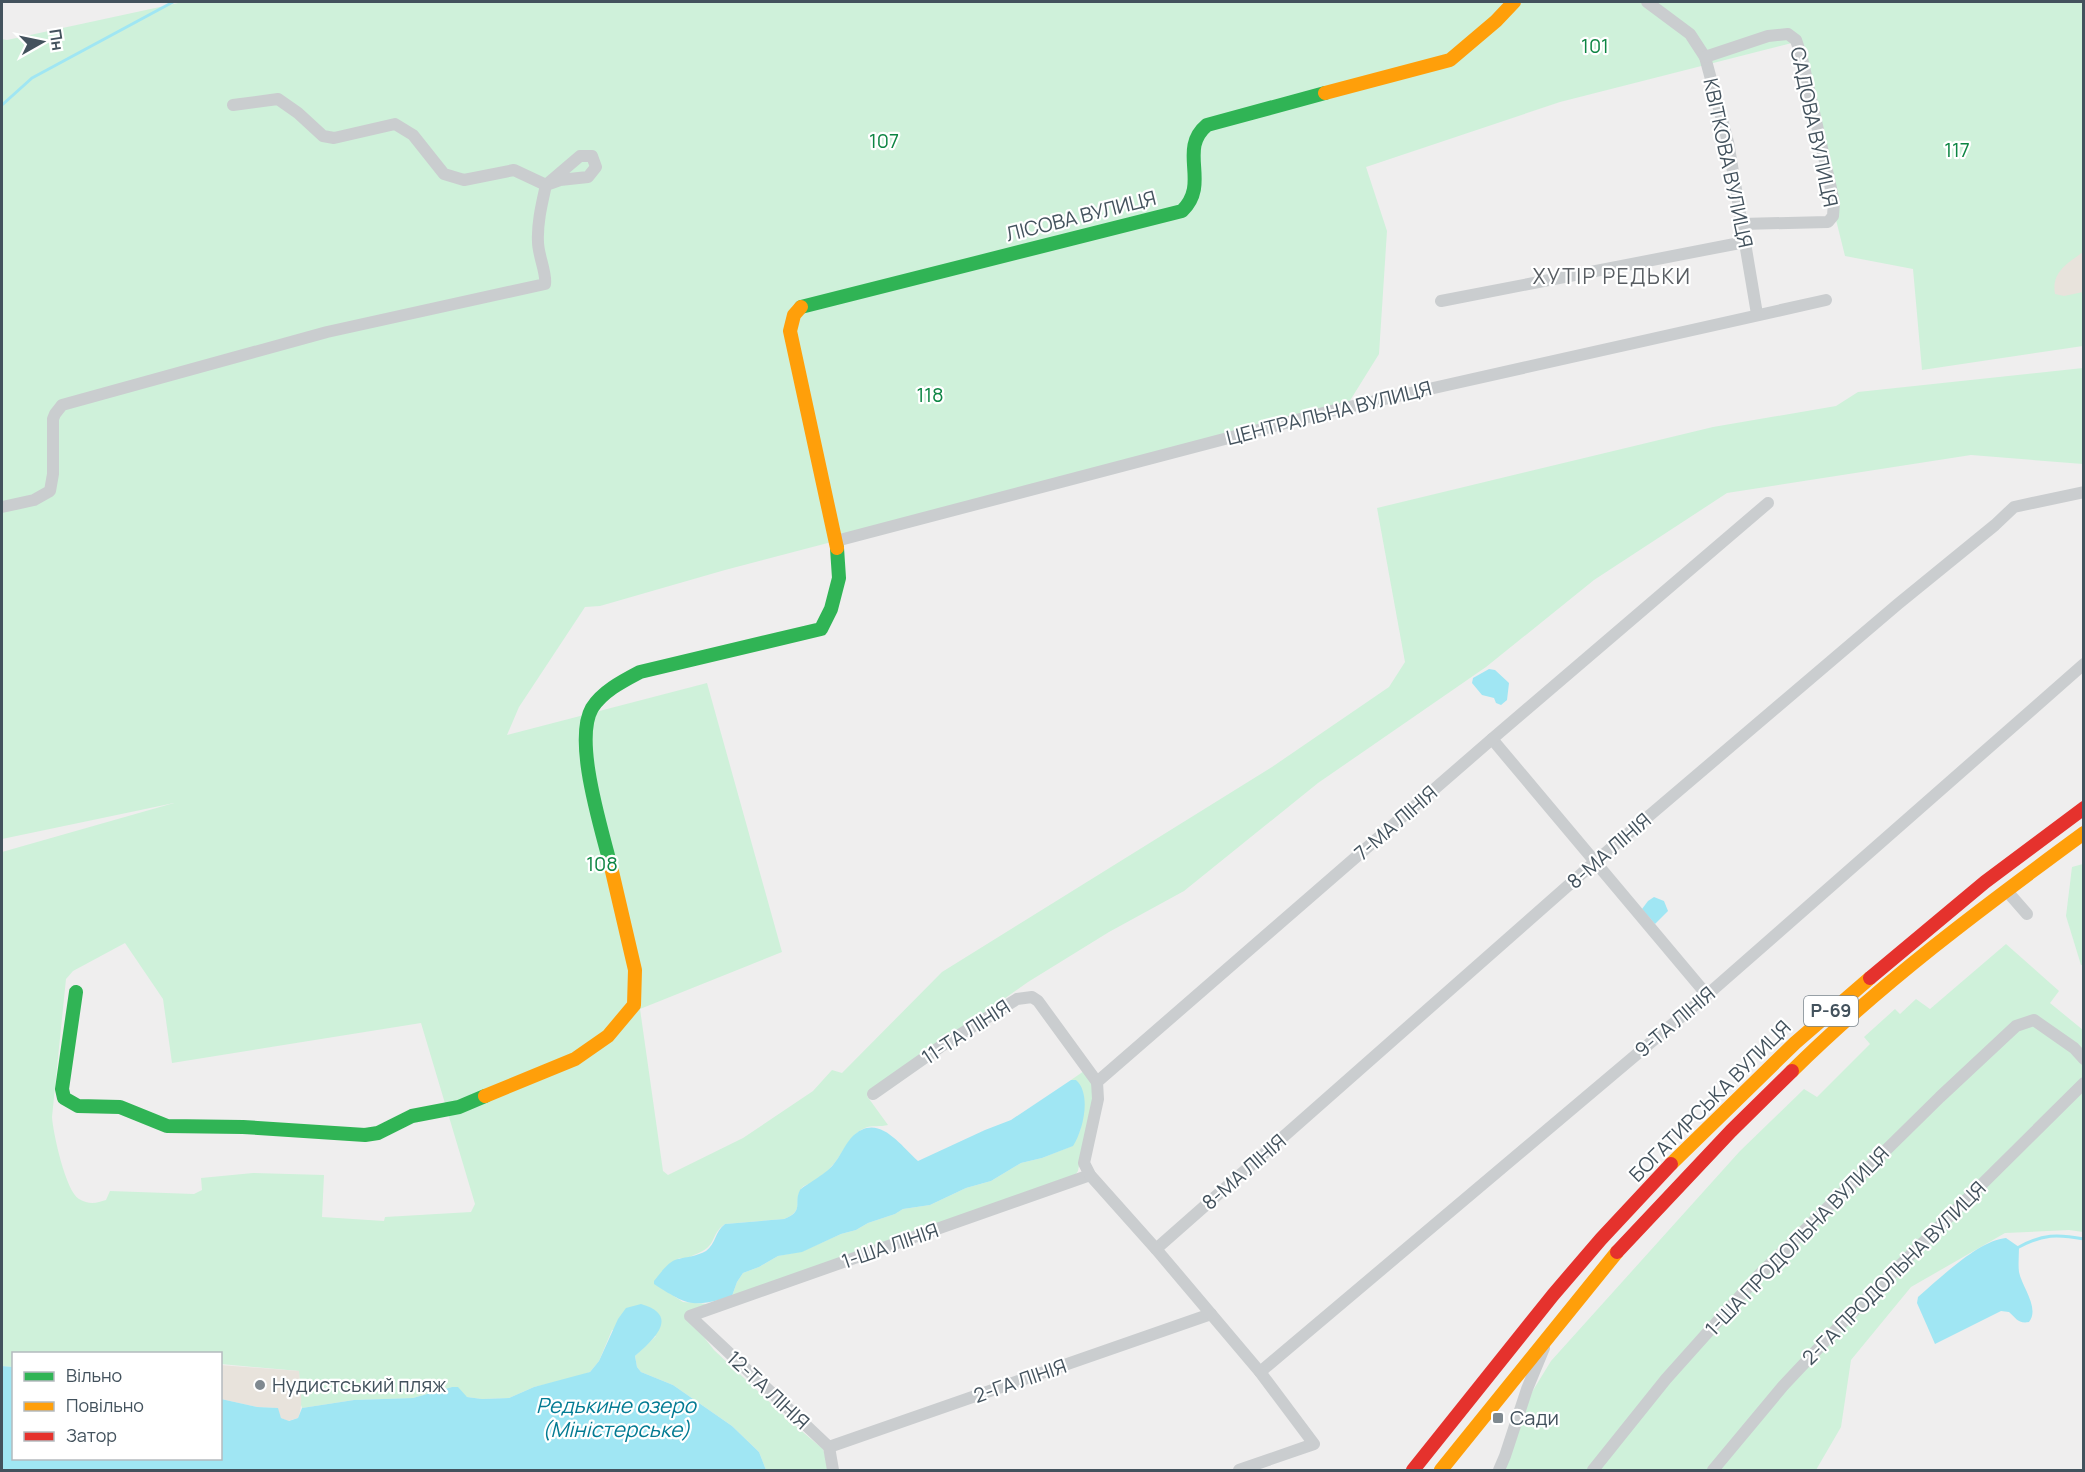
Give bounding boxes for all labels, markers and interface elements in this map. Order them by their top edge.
north arrow [12,12,72,72]
text: Пн [44,27,69,52]
park label: 101 [1581,32,1609,59]
street label: САДОВА ВУЛИЦЯ [1784,44,1845,209]
street label: КВІТКОВА ВУЛИЦЯ [1697,76,1760,250]
park label: 107 [869,127,899,154]
park label: 117 [1944,136,1970,163]
street label: ЛІСОВА ВУЛИЦЯ [1003,184,1159,247]
district label: ХУТІР РЕДЬКИ [1533,262,1691,290]
street label: ЦЕНТРАЛЬНА ВУЛИЦЯ [1224,374,1434,451]
park label: 118 [916,381,944,408]
street label: 7-МА ЛІНІЯ [1349,779,1443,866]
street label: 8-МА ЛІНІЯ [1561,807,1656,895]
park label: 108 [586,850,618,877]
street label: 9-ТА ЛІНІЯ [1629,980,1721,1063]
street label: 11-ТА ЛІНІЯ [916,993,1015,1070]
road number: Р-69 [1804,996,1858,1026]
street label: БОГАТИРСЬКА ВУЛИЦЯ [1623,1014,1796,1187]
street label: 8-МА ЛІНІЯ [1196,1128,1291,1216]
street label: 1-ША ПРОДОЛЬНА ВУЛИЦЯ [1699,1140,1894,1341]
street label: 2-ГА ПРОДОЛЬНА ВУЛИЦЯ [1796,1175,1991,1370]
street label: 1-ША ЛІНІЯ [838,1216,942,1275]
street label: 12-ТА ЛІНІЯ [721,1344,816,1435]
legend [12,1352,222,1460]
street label: 2-ГА ЛІНІЯ [970,1352,1070,1409]
text: Вільно [66,1363,122,1387]
place label: Нудистський пляж [272,1371,446,1398]
marker: Нудистський пляж [253,1378,267,1392]
water label: Редькине озеро (Міністерське) [536,1391,698,1443]
text: Повільно [66,1393,144,1417]
place label: Сади [1510,1404,1559,1431]
marker: Сади [1491,1411,1505,1425]
text: Затор [66,1423,117,1447]

